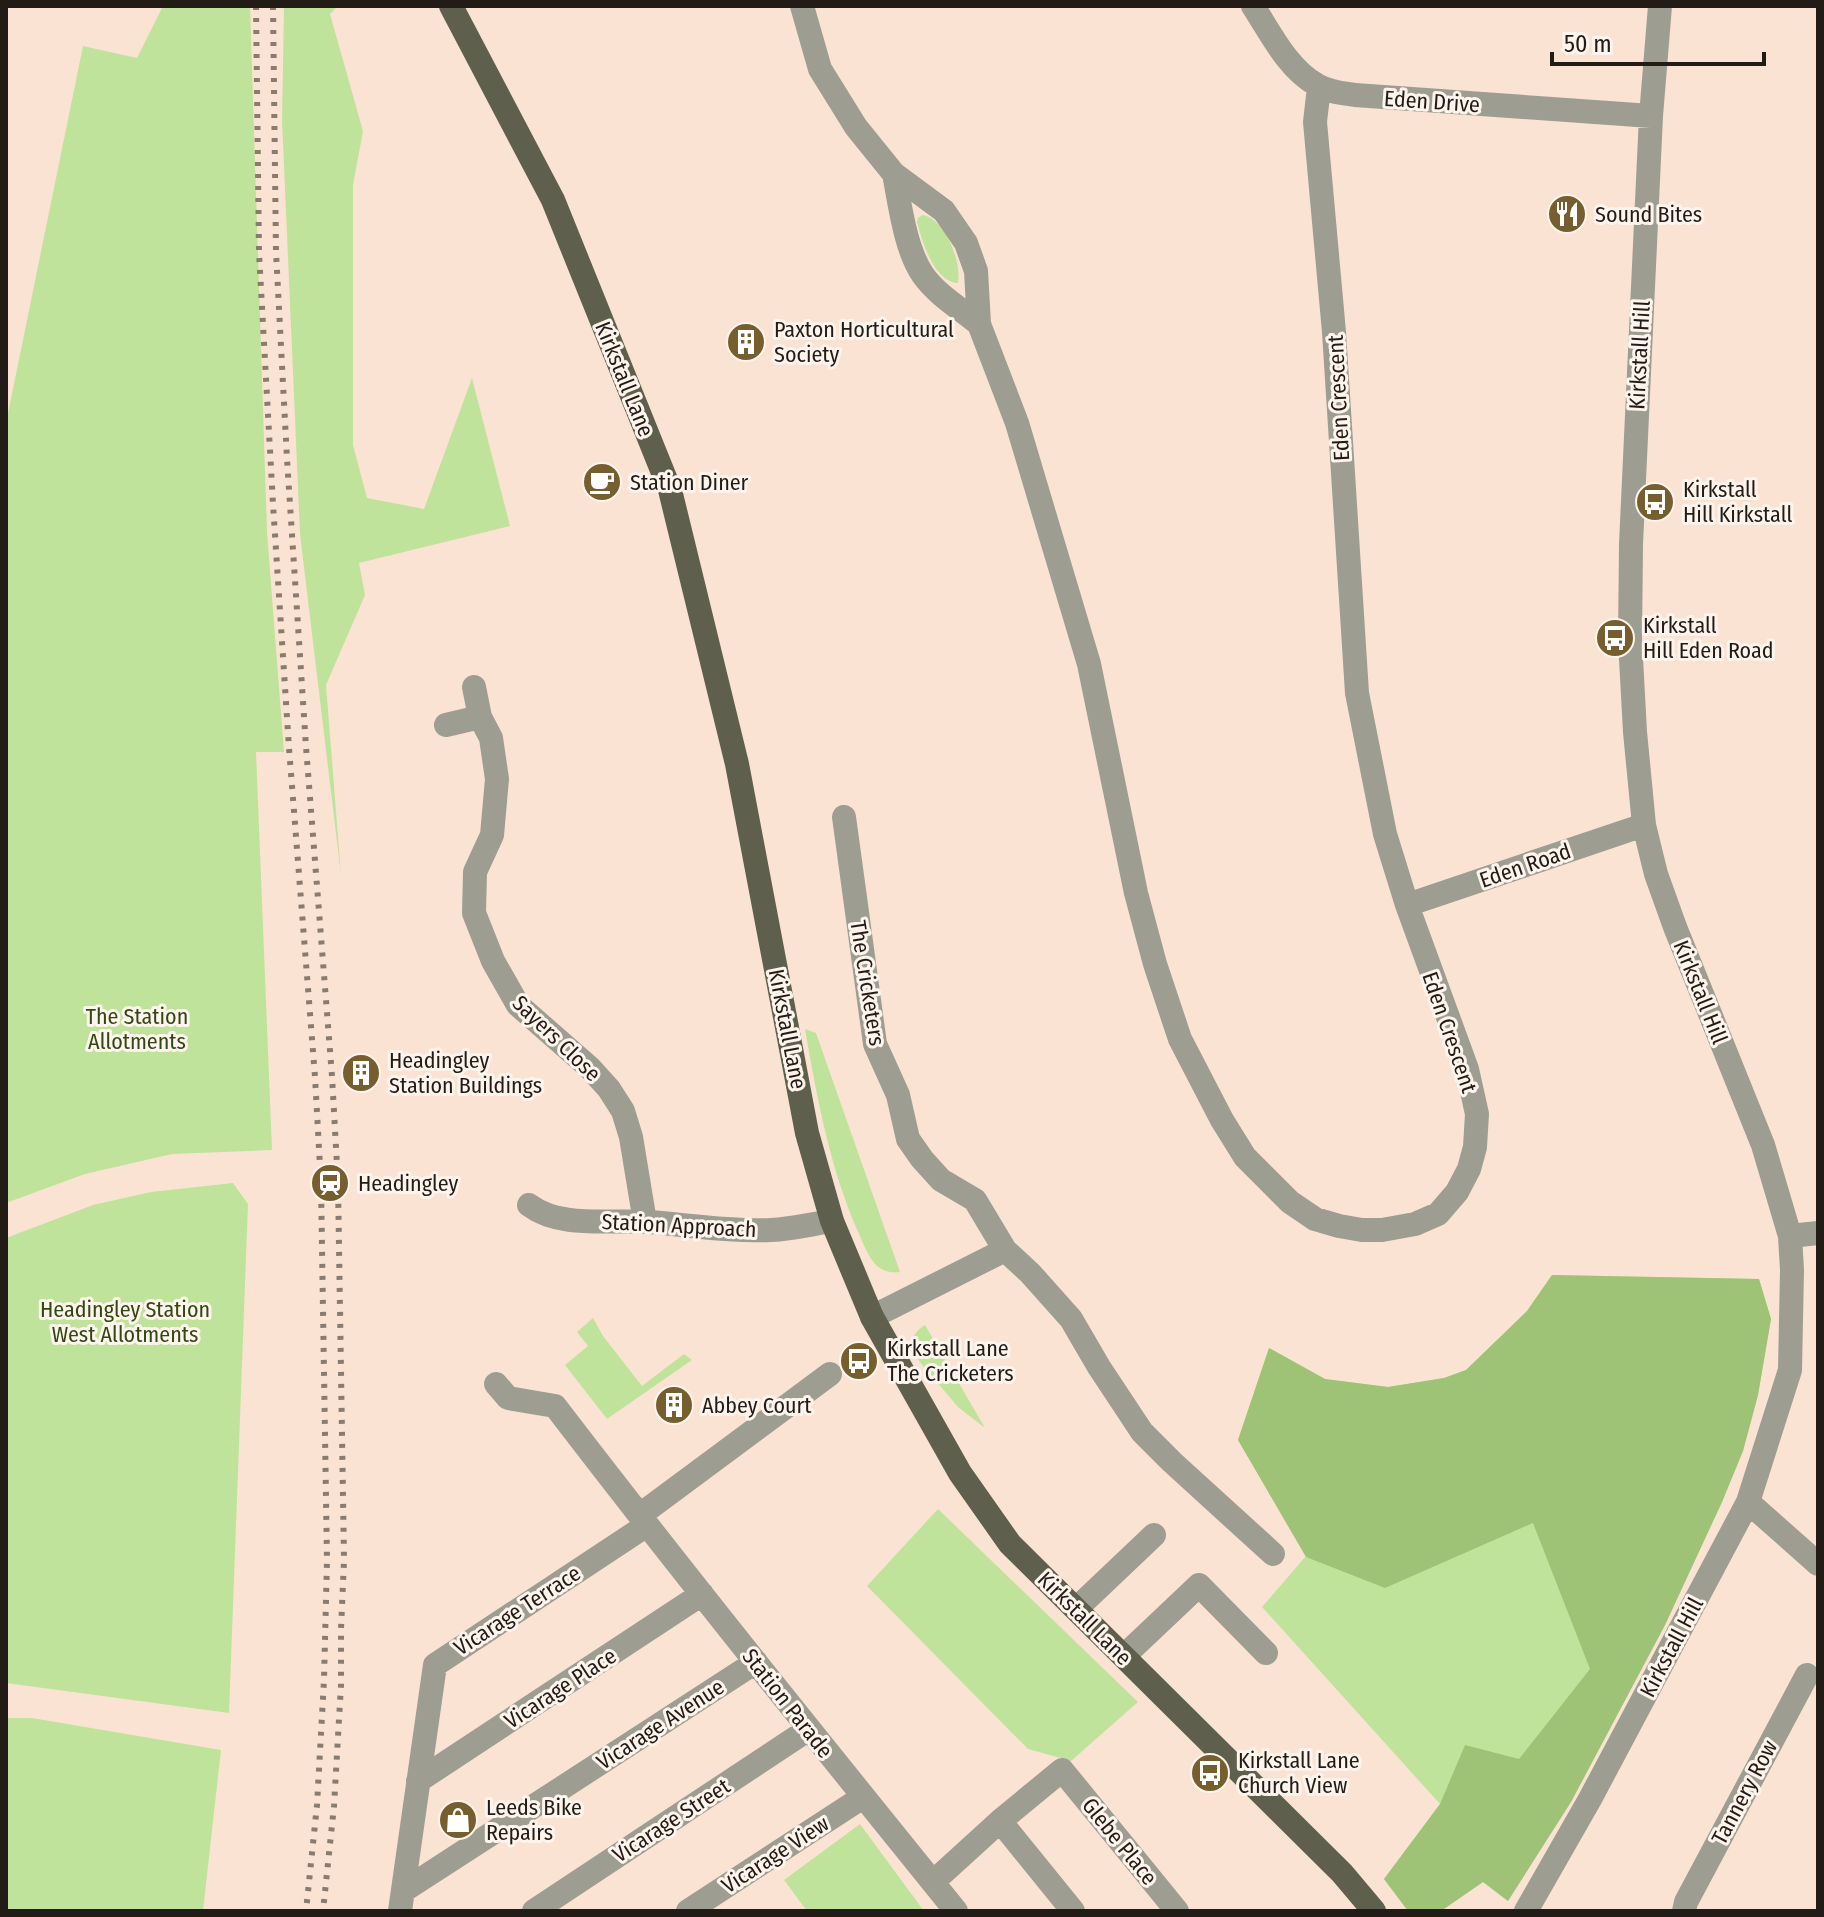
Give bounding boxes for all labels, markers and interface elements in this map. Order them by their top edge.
scale bar [1552,16,1764,66]
text: 50 m [1564,30,1612,58]
street label: Eden Drive [1383,85,1481,118]
restaurant icon: Sound Bites [1546,193,1588,235]
place label: Sound Bites [1595,201,1702,228]
street label: Kirkstall Hill [1623,300,1656,410]
place label: Paxton Horticultural Society [774,316,954,368]
street label: Kirkstall Lane [589,318,660,441]
building icon: Paxton Horticultural Society [725,321,767,363]
street label: Eden Crescent [1322,333,1355,462]
cafe icon: Station Diner [581,461,623,503]
place label: Station Diner [630,469,749,496]
place label: Kirkstall Hill Kirkstall [1683,476,1792,528]
bus stop icon: Kirkstall Hill Kirkstall [1634,481,1676,523]
place label: Kirkstall Hill Eden Road [1643,612,1774,664]
bus stop icon: Kirkstall Hill Eden Road [1594,617,1636,659]
street label: Eden Road [1476,837,1574,894]
street label: The Cricketers [844,918,891,1048]
street label: Kirkstall Hill [1668,936,1734,1048]
street label: Kirkstall Lane [763,967,812,1091]
street label: Eden Crescent [1416,968,1483,1097]
street label: Sayers Close [507,990,606,1087]
park label: The Station Allotments [86,1003,188,1055]
place label: Headingley Station Buildings [389,1047,542,1099]
building icon: Headingley Station Buildings [340,1052,382,1094]
station icon: Headingley [309,1162,351,1204]
place label: Headingley [358,1170,459,1197]
street label: Station Approach [601,1208,757,1243]
park label: Headingley Station West Allotments [40,1296,210,1348]
place label: Kirkstall Lane The Cricketers [887,1335,1014,1387]
bus stop icon: Kirkstall Lane The Cricketers [838,1340,880,1382]
building icon: Abbey Court [653,1384,695,1426]
place label: Abbey Court [702,1392,812,1419]
street label: Vicarage Terrace [449,1559,586,1661]
street label: Kirkstall Lane [1032,1566,1137,1671]
street label: Kirkstall Hill [1634,1592,1709,1702]
street label: Vicarage Place [499,1642,621,1735]
street label: Station Parade [737,1643,839,1763]
street label: Vicarage Avenue [592,1673,729,1776]
street label: Tannery Row [1706,1735,1783,1849]
place label: Kirkstall Lane Church View [1238,1747,1360,1799]
bus stop icon: Kirkstall Lane Church View [1189,1752,1231,1794]
street label: Vicarage Street [608,1772,736,1868]
street label: Glebe Place [1076,1792,1163,1890]
place label: Leeds Bike Repairs [486,1794,582,1846]
shop icon: Leeds Bike Repairs [437,1799,479,1841]
street label: Vicarage View [717,1810,834,1899]

